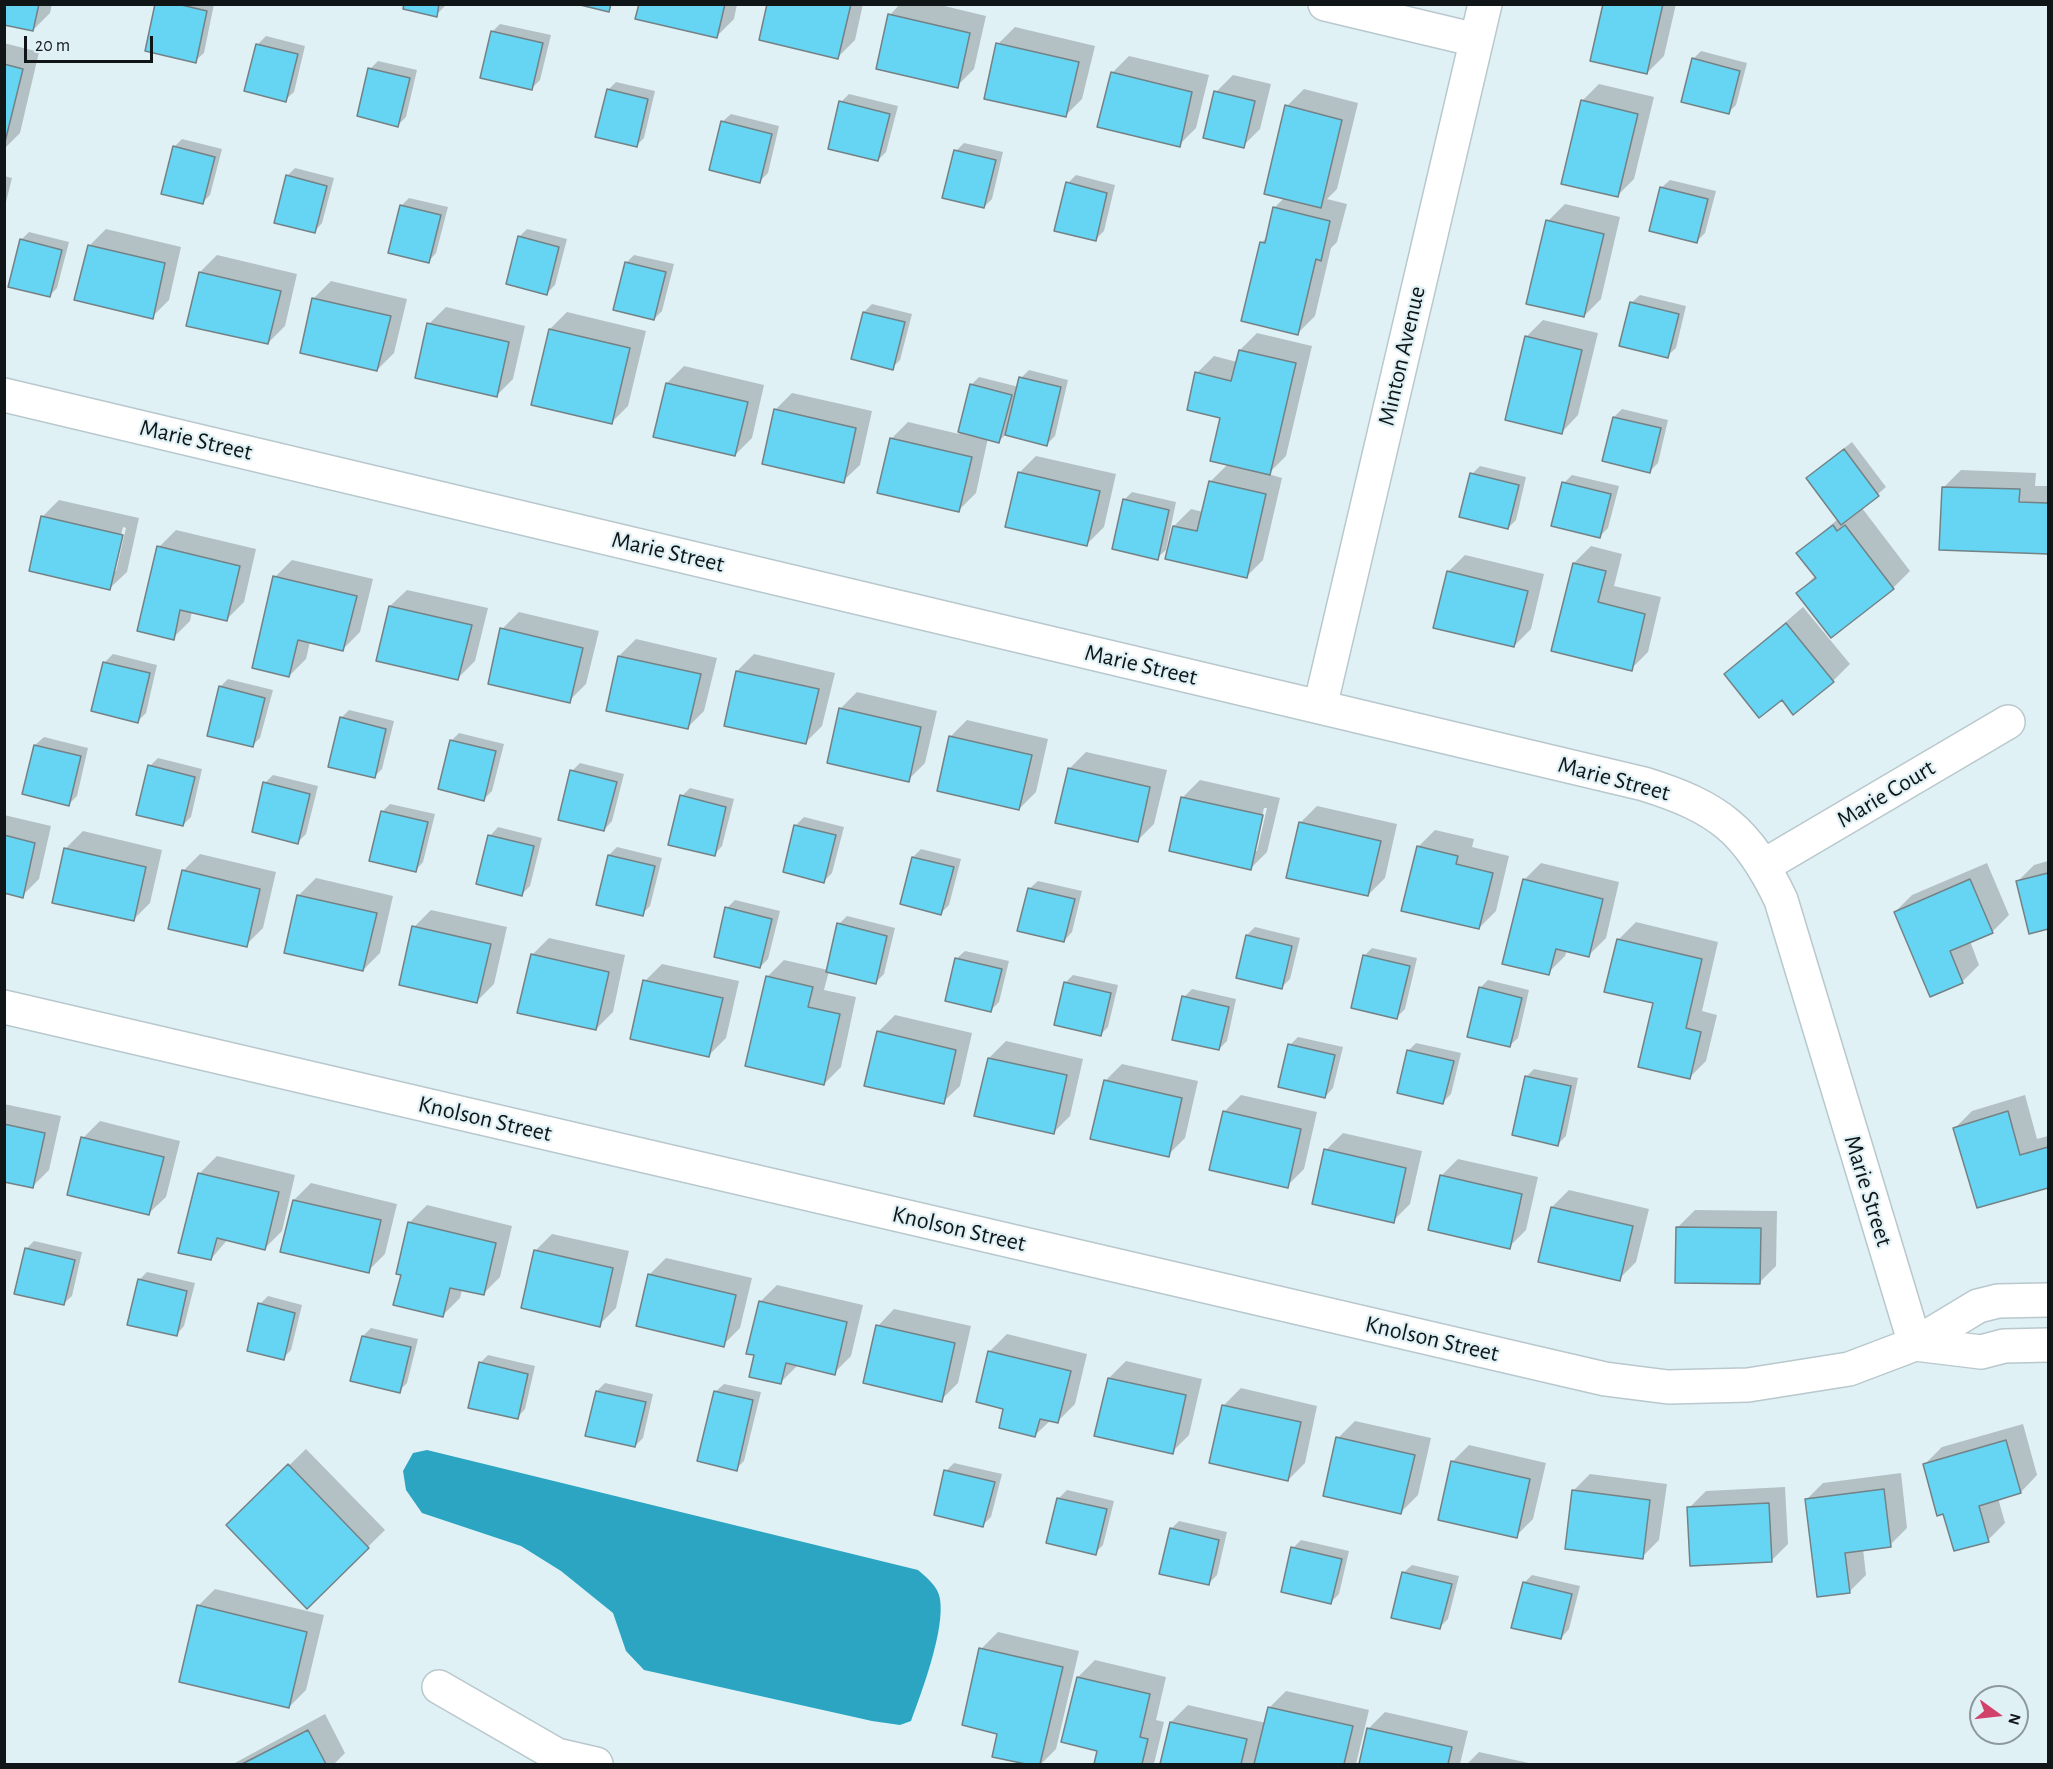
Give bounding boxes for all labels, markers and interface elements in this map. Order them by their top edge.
scale bar [27,24,156,62]
text: 20 m [35,37,70,55]
street label: Minton Avenue [1372,283,1432,429]
street label: Marie Street [137,413,255,467]
street label: Marie Street [609,525,727,579]
street label: Marie Street [1082,638,1200,692]
street label: Marie Street [1555,750,1673,808]
street label: Marie Court [1832,754,1940,834]
street label: Knolson Street [415,1090,555,1148]
street label: Marie Street [1837,1132,1899,1250]
street label: Knolson Street [889,1200,1029,1258]
street label: Knolson Street [1362,1310,1502,1368]
north arrow [1969,1685,2029,1745]
text: N [2005,1712,2024,1727]

